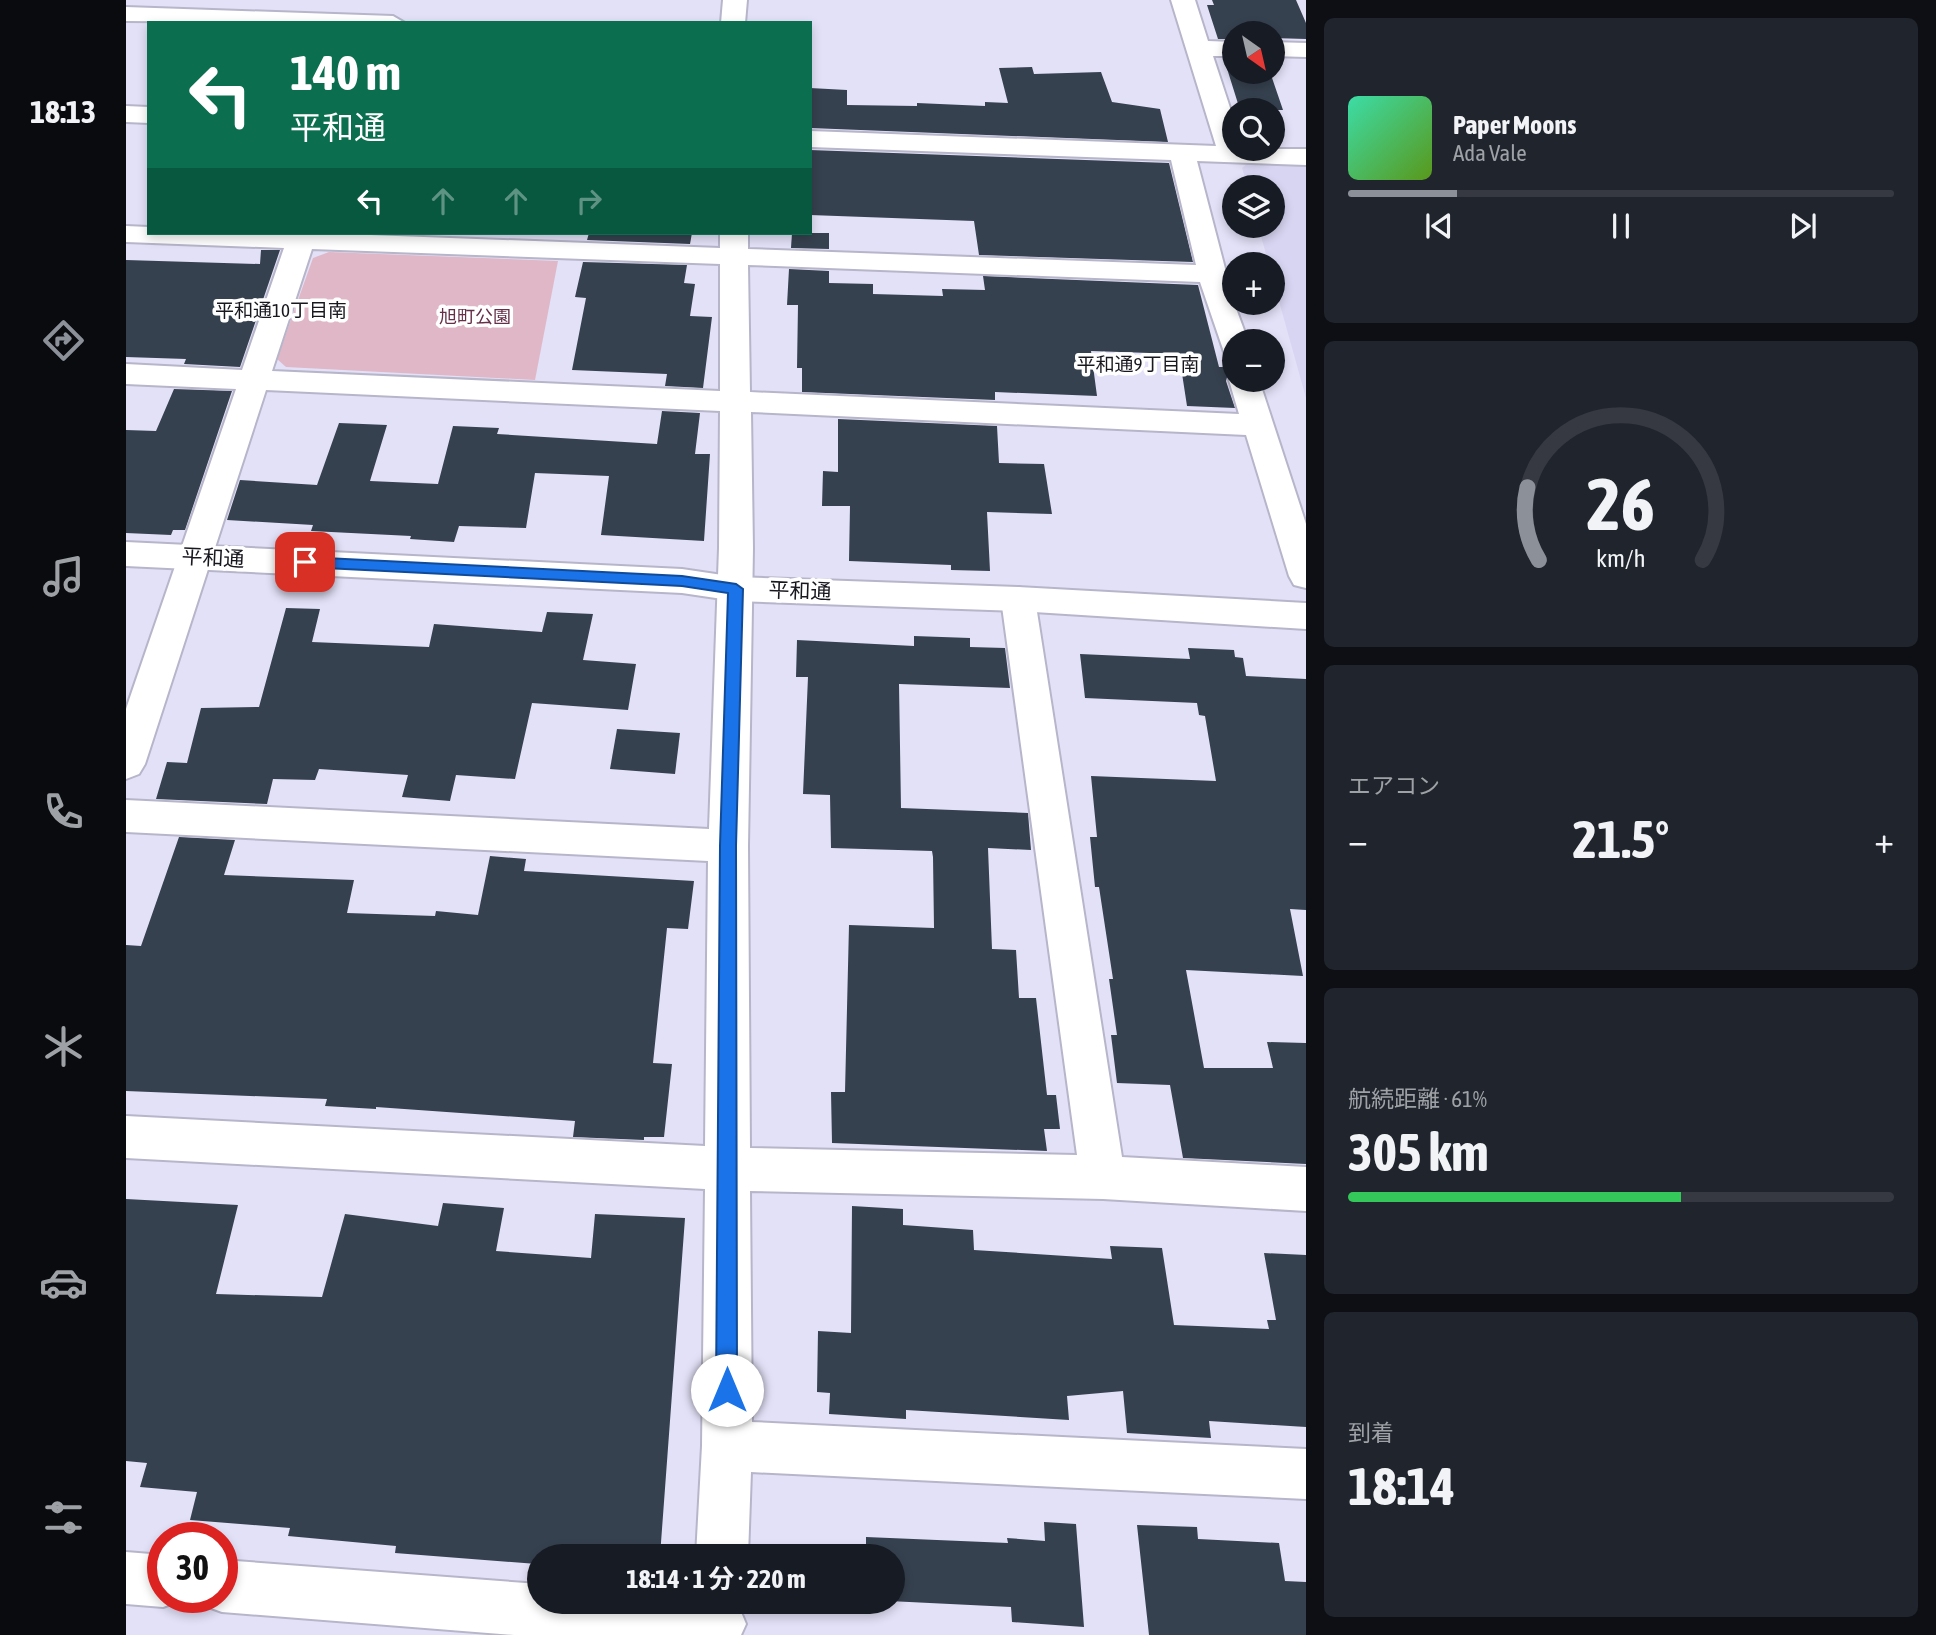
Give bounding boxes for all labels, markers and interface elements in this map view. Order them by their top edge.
north arrow [1222,21,1284,84]
map controls [1222,21,1285,392]
text: 140 m [290,44,401,100]
icon: left [175,49,266,140]
text: 18:13 [30,93,96,130]
button: search [1222,98,1285,161]
text: 平和通 [290,109,386,146]
text: Paper Moons [1453,110,1576,140]
text: Ada Vale [1453,140,1527,166]
button: layers [1222,175,1285,238]
icon: left [351,182,389,220]
icon: ahead [424,182,462,220]
icon: ahead [497,182,535,220]
icon: right [570,182,608,220]
icon: previous [1420,207,1458,245]
icon: pause [1602,207,1640,245]
icon: next [1784,207,1822,245]
button: + [1222,252,1285,315]
district label: 平和通10丁目南 [215,299,347,321]
park label: 旭町公園 [439,306,511,327]
icon: directions [39,316,88,365]
button: − [1222,329,1285,392]
district label: 平和通9丁目南 [1077,353,1199,375]
text: 26 [1587,463,1655,546]
pin [275,532,335,592]
street label: 平和通 [181,543,245,571]
icon: arrive [286,543,324,581]
text: km/h [1596,544,1646,572]
icon: music [39,552,88,601]
street label: 平和通 [768,577,832,603]
text: エアコン [1348,773,1440,799]
icon: phone [39,787,88,836]
text: 21.5° [1573,809,1669,869]
text: − [1348,818,1368,861]
text: + [1874,818,1894,861]
icon: climate [39,1022,88,1071]
text: 航続距離 · 61% [1348,1086,1487,1112]
text: 305 km [1348,1122,1489,1182]
icon: car [39,1258,88,1307]
position arrow [690,1353,764,1427]
text: 到着 [1348,1420,1394,1446]
text: 18:14 [1348,1456,1455,1516]
icon: filters [39,1493,88,1542]
speed limit sign: 30 [147,1522,238,1613]
text: 18:14 · 1 分 · 220 m [626,1564,806,1594]

